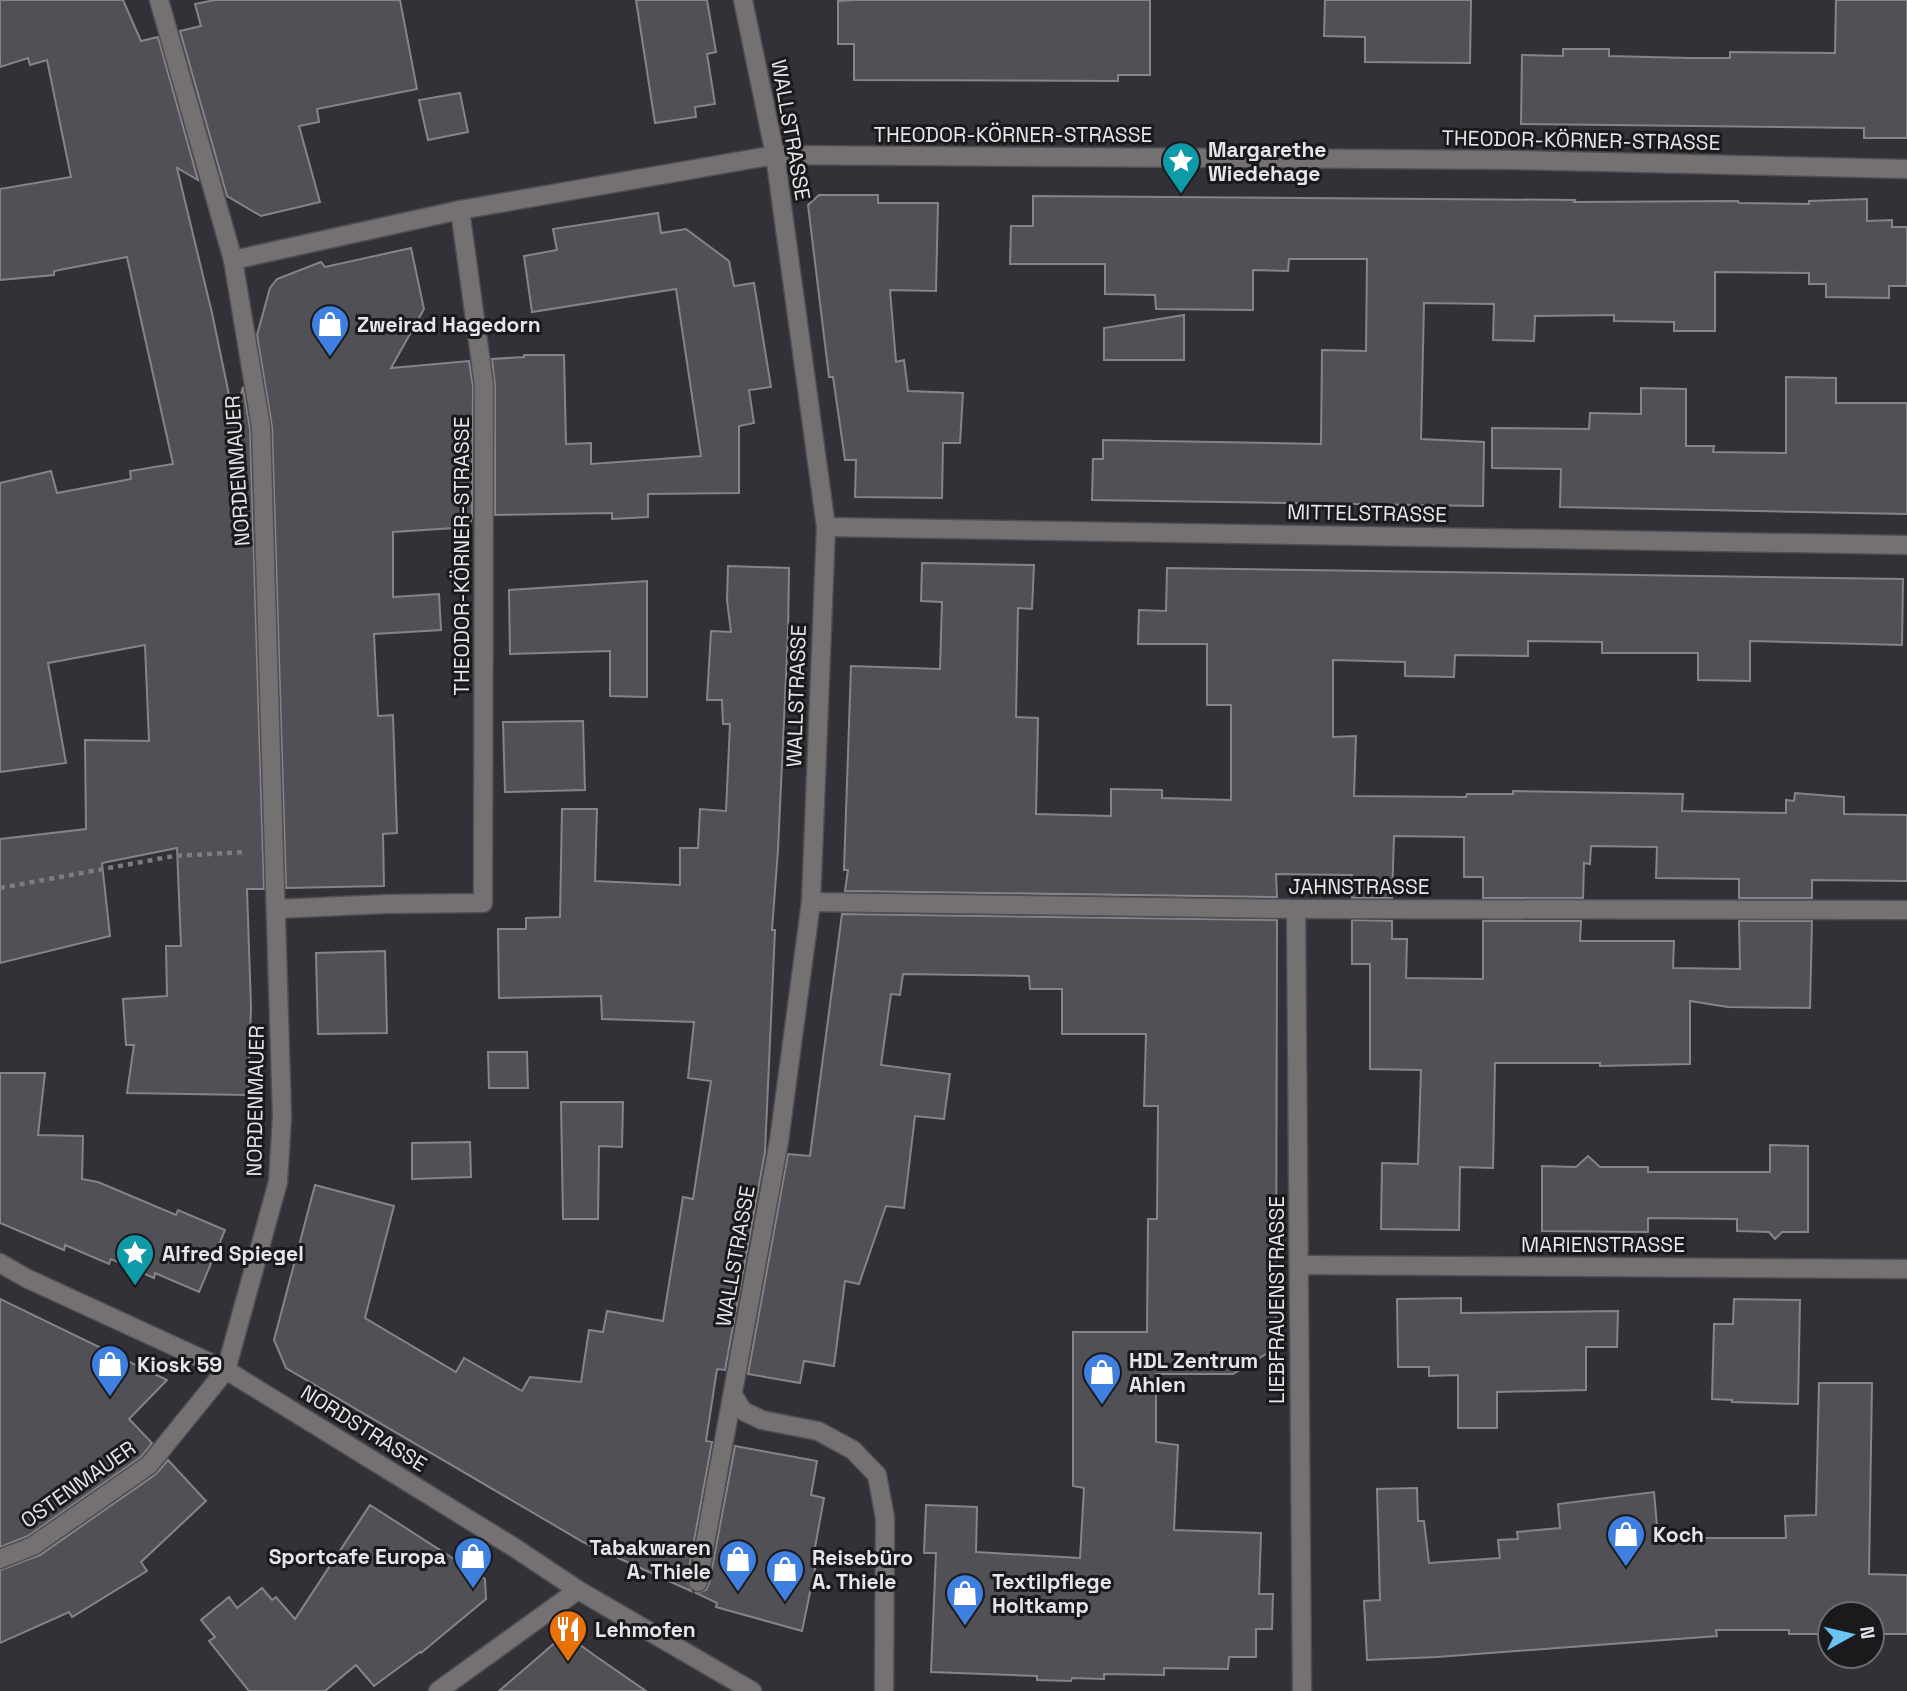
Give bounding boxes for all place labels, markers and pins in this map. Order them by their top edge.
place label: Margarethe Wiedehage [1208,136,1326,187]
place icon: Margarethe Wiedehage [1160,140,1202,195]
shop icon: Zweirad Hagedorn [309,303,351,358]
place label: Zweirad Hagedorn [357,311,541,338]
place icon: Alfred Spiegel [114,1232,156,1287]
place label: Alfred Spiegel [162,1240,304,1267]
shop icon: Kiosk 59 [89,1343,131,1398]
place label: HDL Zentrum Ahlen [1129,1347,1258,1398]
place label: Kiosk 59 [137,1351,222,1378]
shop icon: HDL Zentrum Ahlen [1081,1351,1123,1406]
shop icon: Koch [1605,1513,1647,1568]
place label: Koch [1653,1521,1704,1548]
place label: Tabakwaren A. Thiele [589,1534,711,1585]
shop icon: Sportcafe Europa [452,1535,494,1590]
shop icon: Tabakwaren A. Thiele [717,1538,759,1593]
place label: Sportcafe Europa [269,1543,446,1570]
place label: Reisebüro A. Thiele [812,1544,913,1595]
shop icon: Reisebüro A. Thiele [764,1548,806,1603]
place label: Textilpflege Holtkamp [992,1568,1112,1619]
shop icon: Textilpflege Holtkamp [944,1572,986,1627]
restaurant icon: Lehmofen [547,1608,589,1663]
place label: Lehmofen [595,1616,696,1643]

